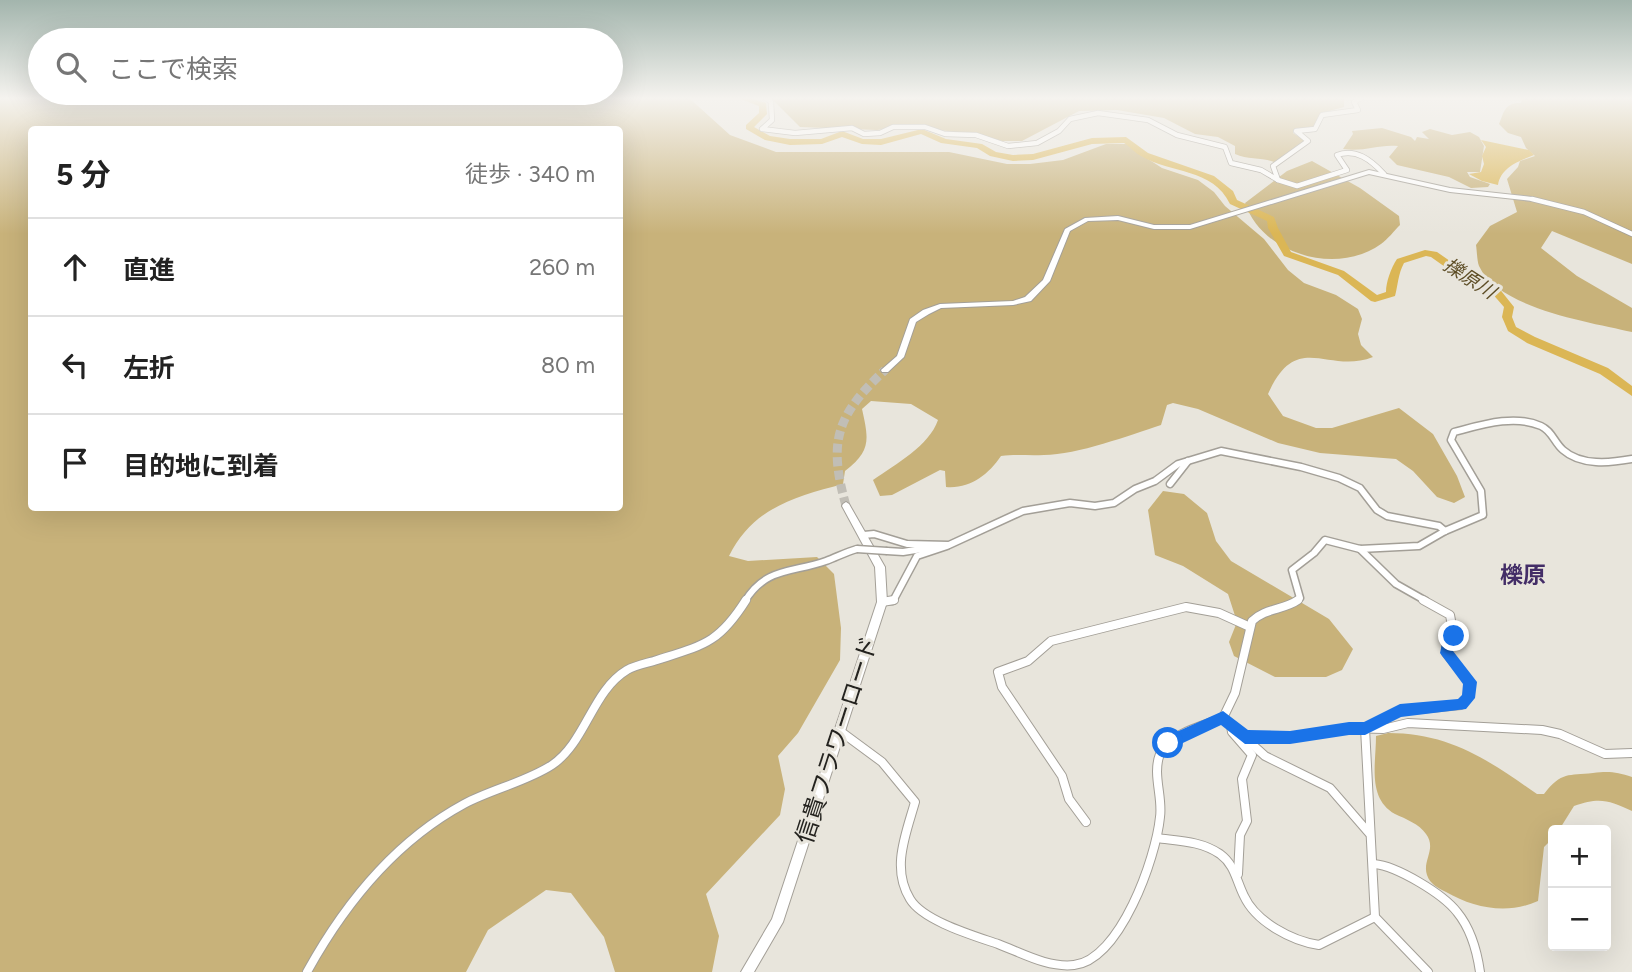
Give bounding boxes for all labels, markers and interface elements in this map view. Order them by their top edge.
search box [28,28,623,105]
icon: search [52,48,90,86]
text: ここで検索 [108,53,238,85]
text: 5 分 [56,156,111,193]
text: 徒歩 · 340 m [465,160,595,188]
icon: ahead [56,248,94,286]
text: 260 m [529,253,595,281]
water label: 擽原川 [1440,253,1502,305]
text: 直進 [123,254,175,286]
icon: left [56,346,94,384]
text: 80 m [541,351,595,379]
text: 左折 [123,352,175,384]
icon: arrive [56,444,94,482]
text: 目的地に到着 [123,450,279,482]
district label: 櫟原 [1500,561,1546,589]
route end [1438,620,1469,651]
street label: 信貴フラワーロード [789,633,884,847]
route start [1152,727,1183,758]
map controls [1548,825,1611,951]
button: + [1548,825,1611,888]
button: − [1548,888,1611,951]

